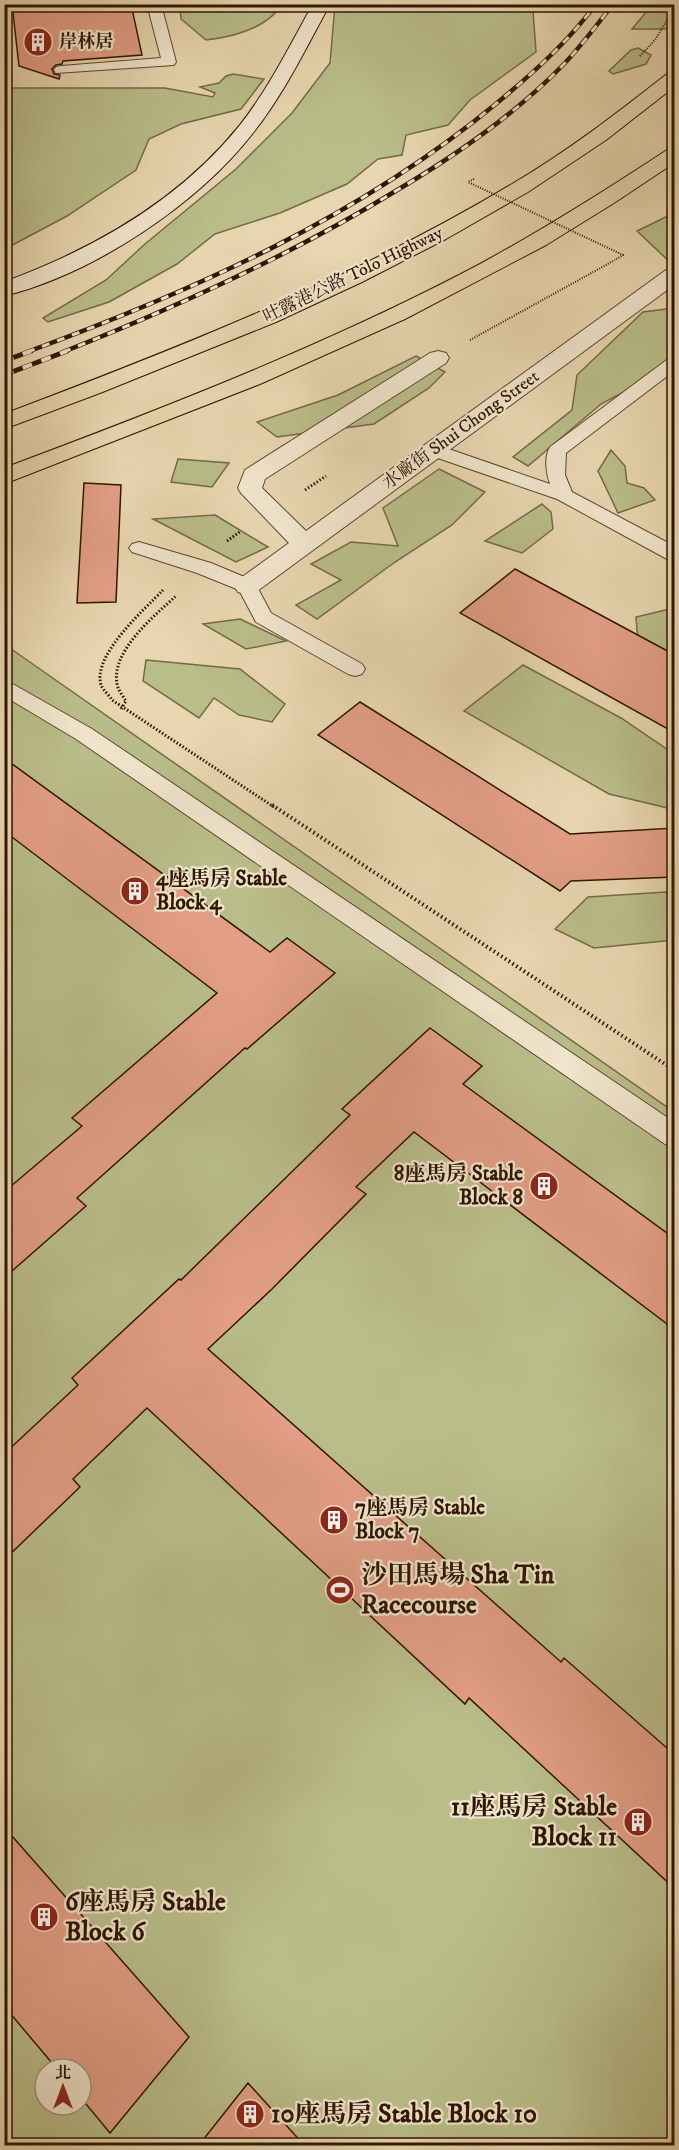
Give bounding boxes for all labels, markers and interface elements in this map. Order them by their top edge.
building icon: 岸林居 [22,26,54,58]
place label: 岸林居 [59,31,113,53]
street label: 吐露港公路 Tolo Highway [259,222,447,328]
street label: 水廠街 Shui Chong Street [378,366,544,494]
place label: 4座馬房 Stable Block 4 [156,866,287,916]
building icon: 4座馬房 Stable Block 4 [119,875,151,907]
place label: 8座馬房 Stable Block 8 [394,1161,523,1211]
building icon: 8座馬房 Stable Block 8 [528,1170,560,1202]
place label: 7座馬房 Stable Block 7 [355,1495,485,1545]
building icon: 7座馬房 Stable Block 7 [318,1504,350,1536]
place label: 沙田馬場 Sha Tin Racecourse [361,1559,555,1622]
sports icon: 沙田馬場 Sha Tin Racecourse [324,1574,356,1606]
place label: 11座馬房 Stable Block 11 [451,1791,617,1854]
building icon: 11座馬房 Stable Block 11 [622,1806,654,1838]
place label: 6座馬房 Stable Block 6 [65,1886,226,1949]
building icon: 6座馬房 Stable Block 6 [28,1901,60,1933]
north arrow [33,2057,93,2117]
text: 北 [55,2063,71,2083]
building icon: 10座馬房 Stable Block 10 [234,2098,266,2130]
place label: 10座馬房 Stable Block 10 [271,2098,537,2131]

